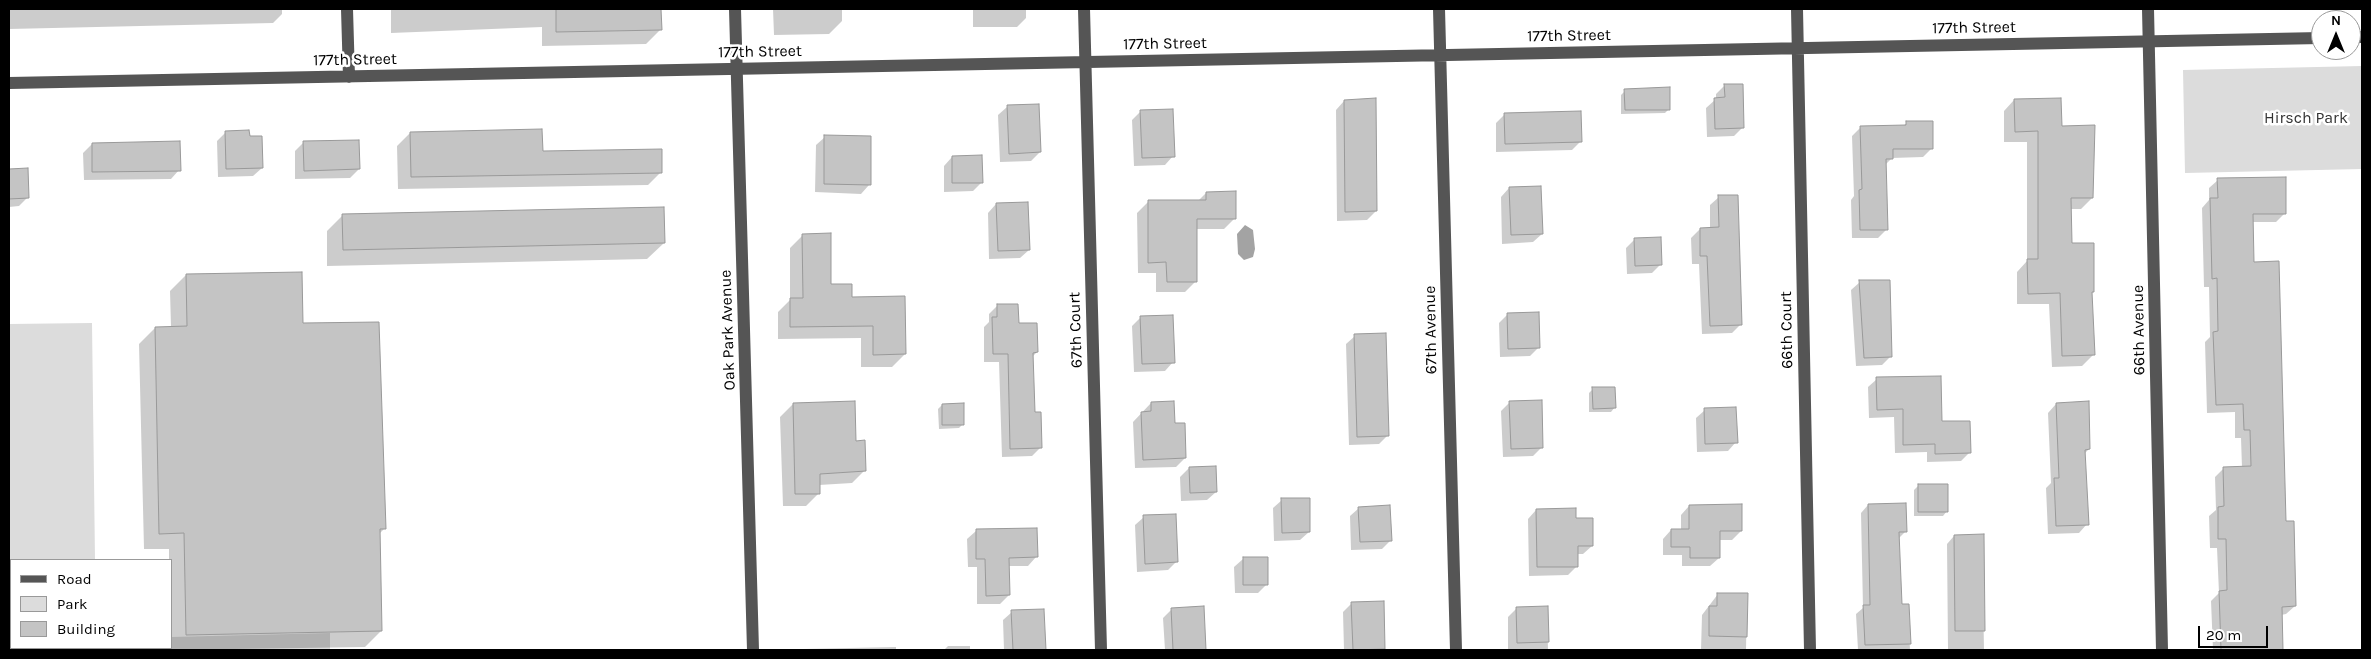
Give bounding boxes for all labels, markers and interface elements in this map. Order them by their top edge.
north arrow [2311,10,2361,60]
text: N [2331,12,2341,29]
street label: 177th Street [1932,18,2016,38]
street label: 177th Street [1527,26,1611,46]
street label: 177th Street [1123,34,1207,54]
street label: 177th Street [718,42,802,62]
street label: 177th Street [313,50,397,70]
park label: Hirsch Park [2264,108,2348,128]
street label: Oak Park Avenue [716,269,740,391]
street label: 67th Avenue [1421,285,1441,375]
street label: 66th Avenue [2129,285,2149,375]
street label: 66th Court [1777,291,1797,369]
street label: 67th Court [1065,292,1087,368]
legend [10,559,172,649]
text: Road [57,570,92,588]
text: Park [57,595,87,613]
scale bar [2201,616,2271,648]
text: Building [57,620,115,638]
text: 20 m [2206,626,2241,644]

